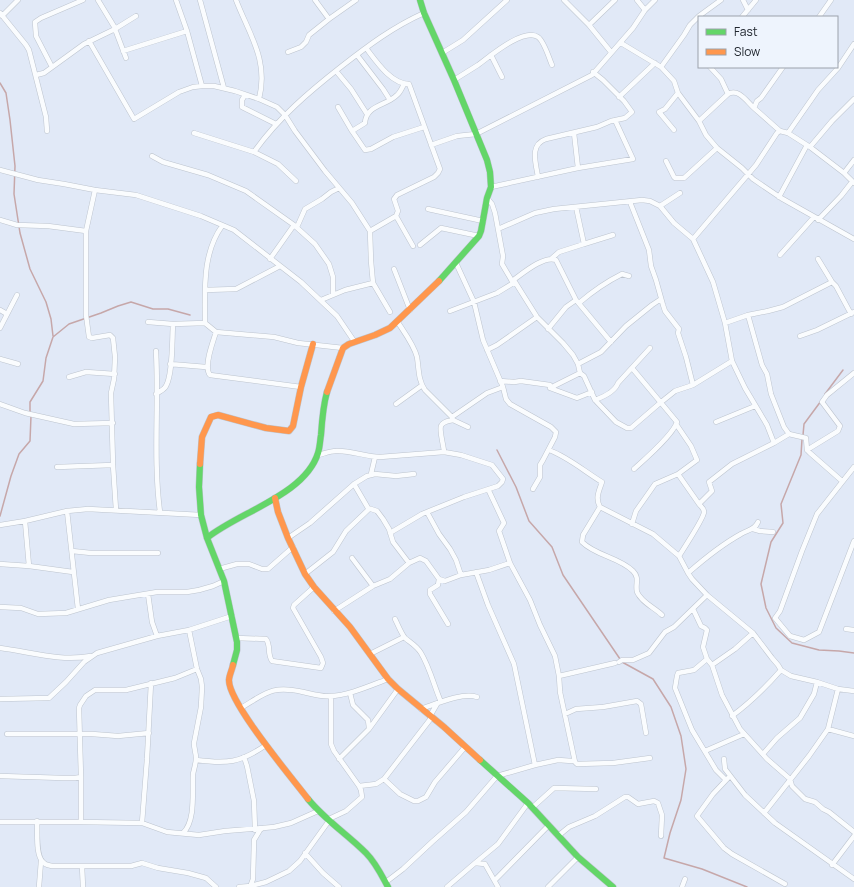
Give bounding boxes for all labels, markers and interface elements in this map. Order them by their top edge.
legend [698,16,838,68]
text: Fast [734,23,758,40]
text: Slow [734,43,760,60]

